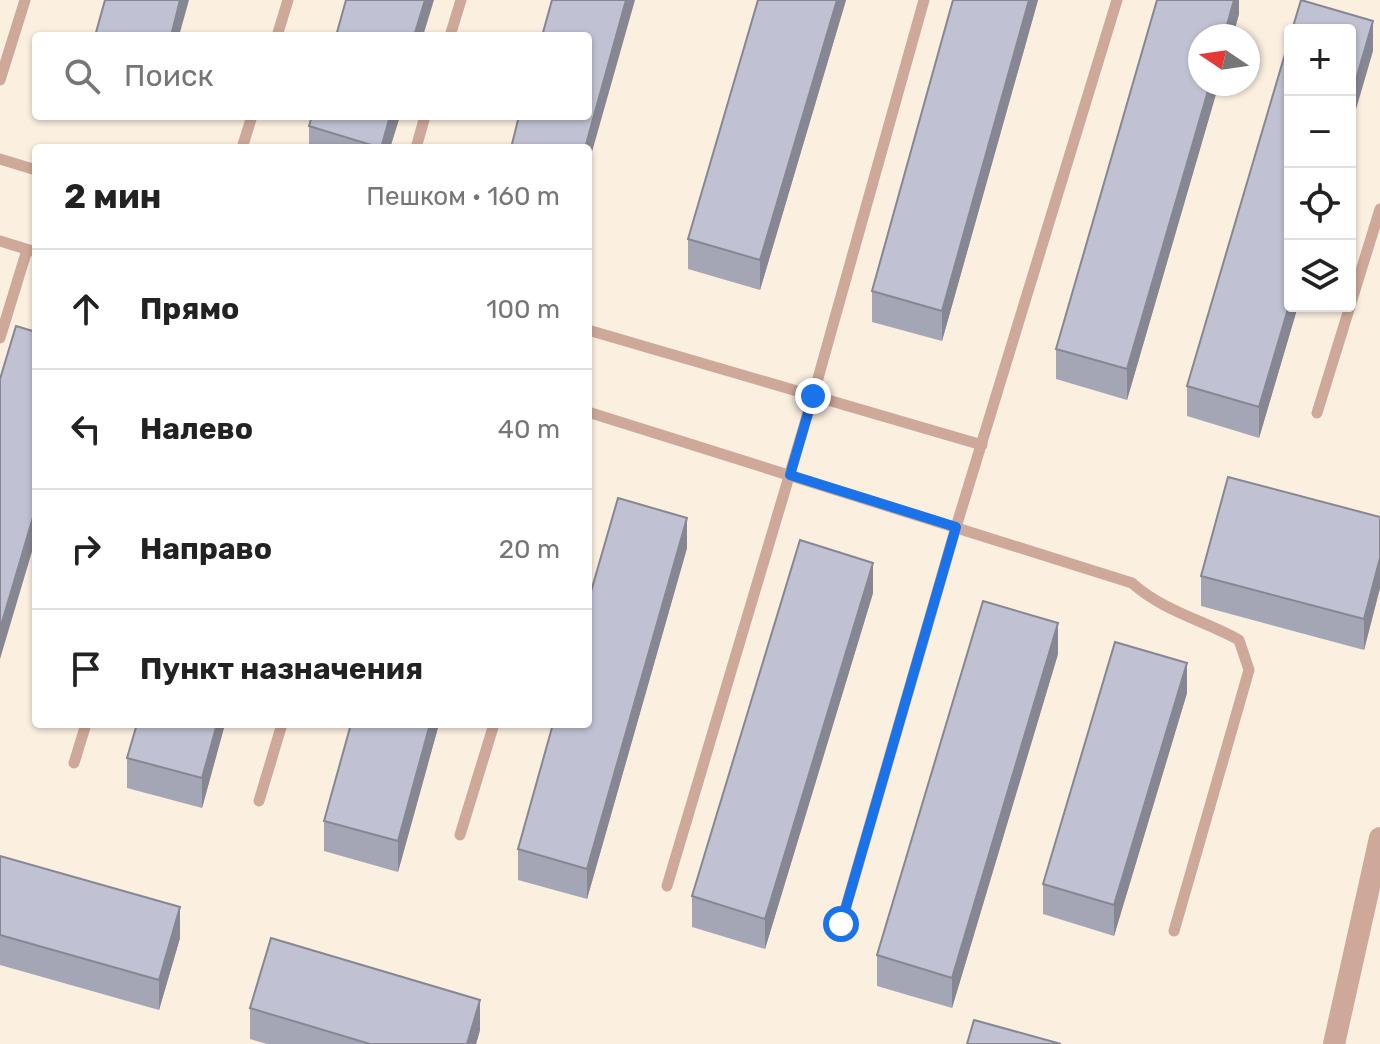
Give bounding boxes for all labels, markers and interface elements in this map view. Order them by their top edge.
north arrow [1188,24,1260,96]
map controls [1284,24,1356,312]
button: + [1284,24,1356,96]
search box [32,32,592,120]
icon: search [60,54,104,98]
text: Поиск [124,58,214,94]
button: − [1284,96,1356,168]
button: locate [1284,168,1356,240]
text: 2 мин [64,176,161,217]
text: Пешком · 160 m [366,181,560,212]
button: layers [1284,240,1356,312]
icon: ahead [64,287,108,331]
text: Прямо [140,291,239,327]
text: 100 m [486,294,560,325]
route end [795,378,831,414]
icon: left [64,407,108,451]
text: Налево [140,411,253,447]
text: 40 m [498,414,560,445]
icon: right [64,527,108,571]
text: Направо [140,531,272,567]
text: 20 m [499,534,560,565]
icon: arrive [64,647,108,691]
text: Пункт назначения [140,651,423,687]
route start [823,906,859,942]

